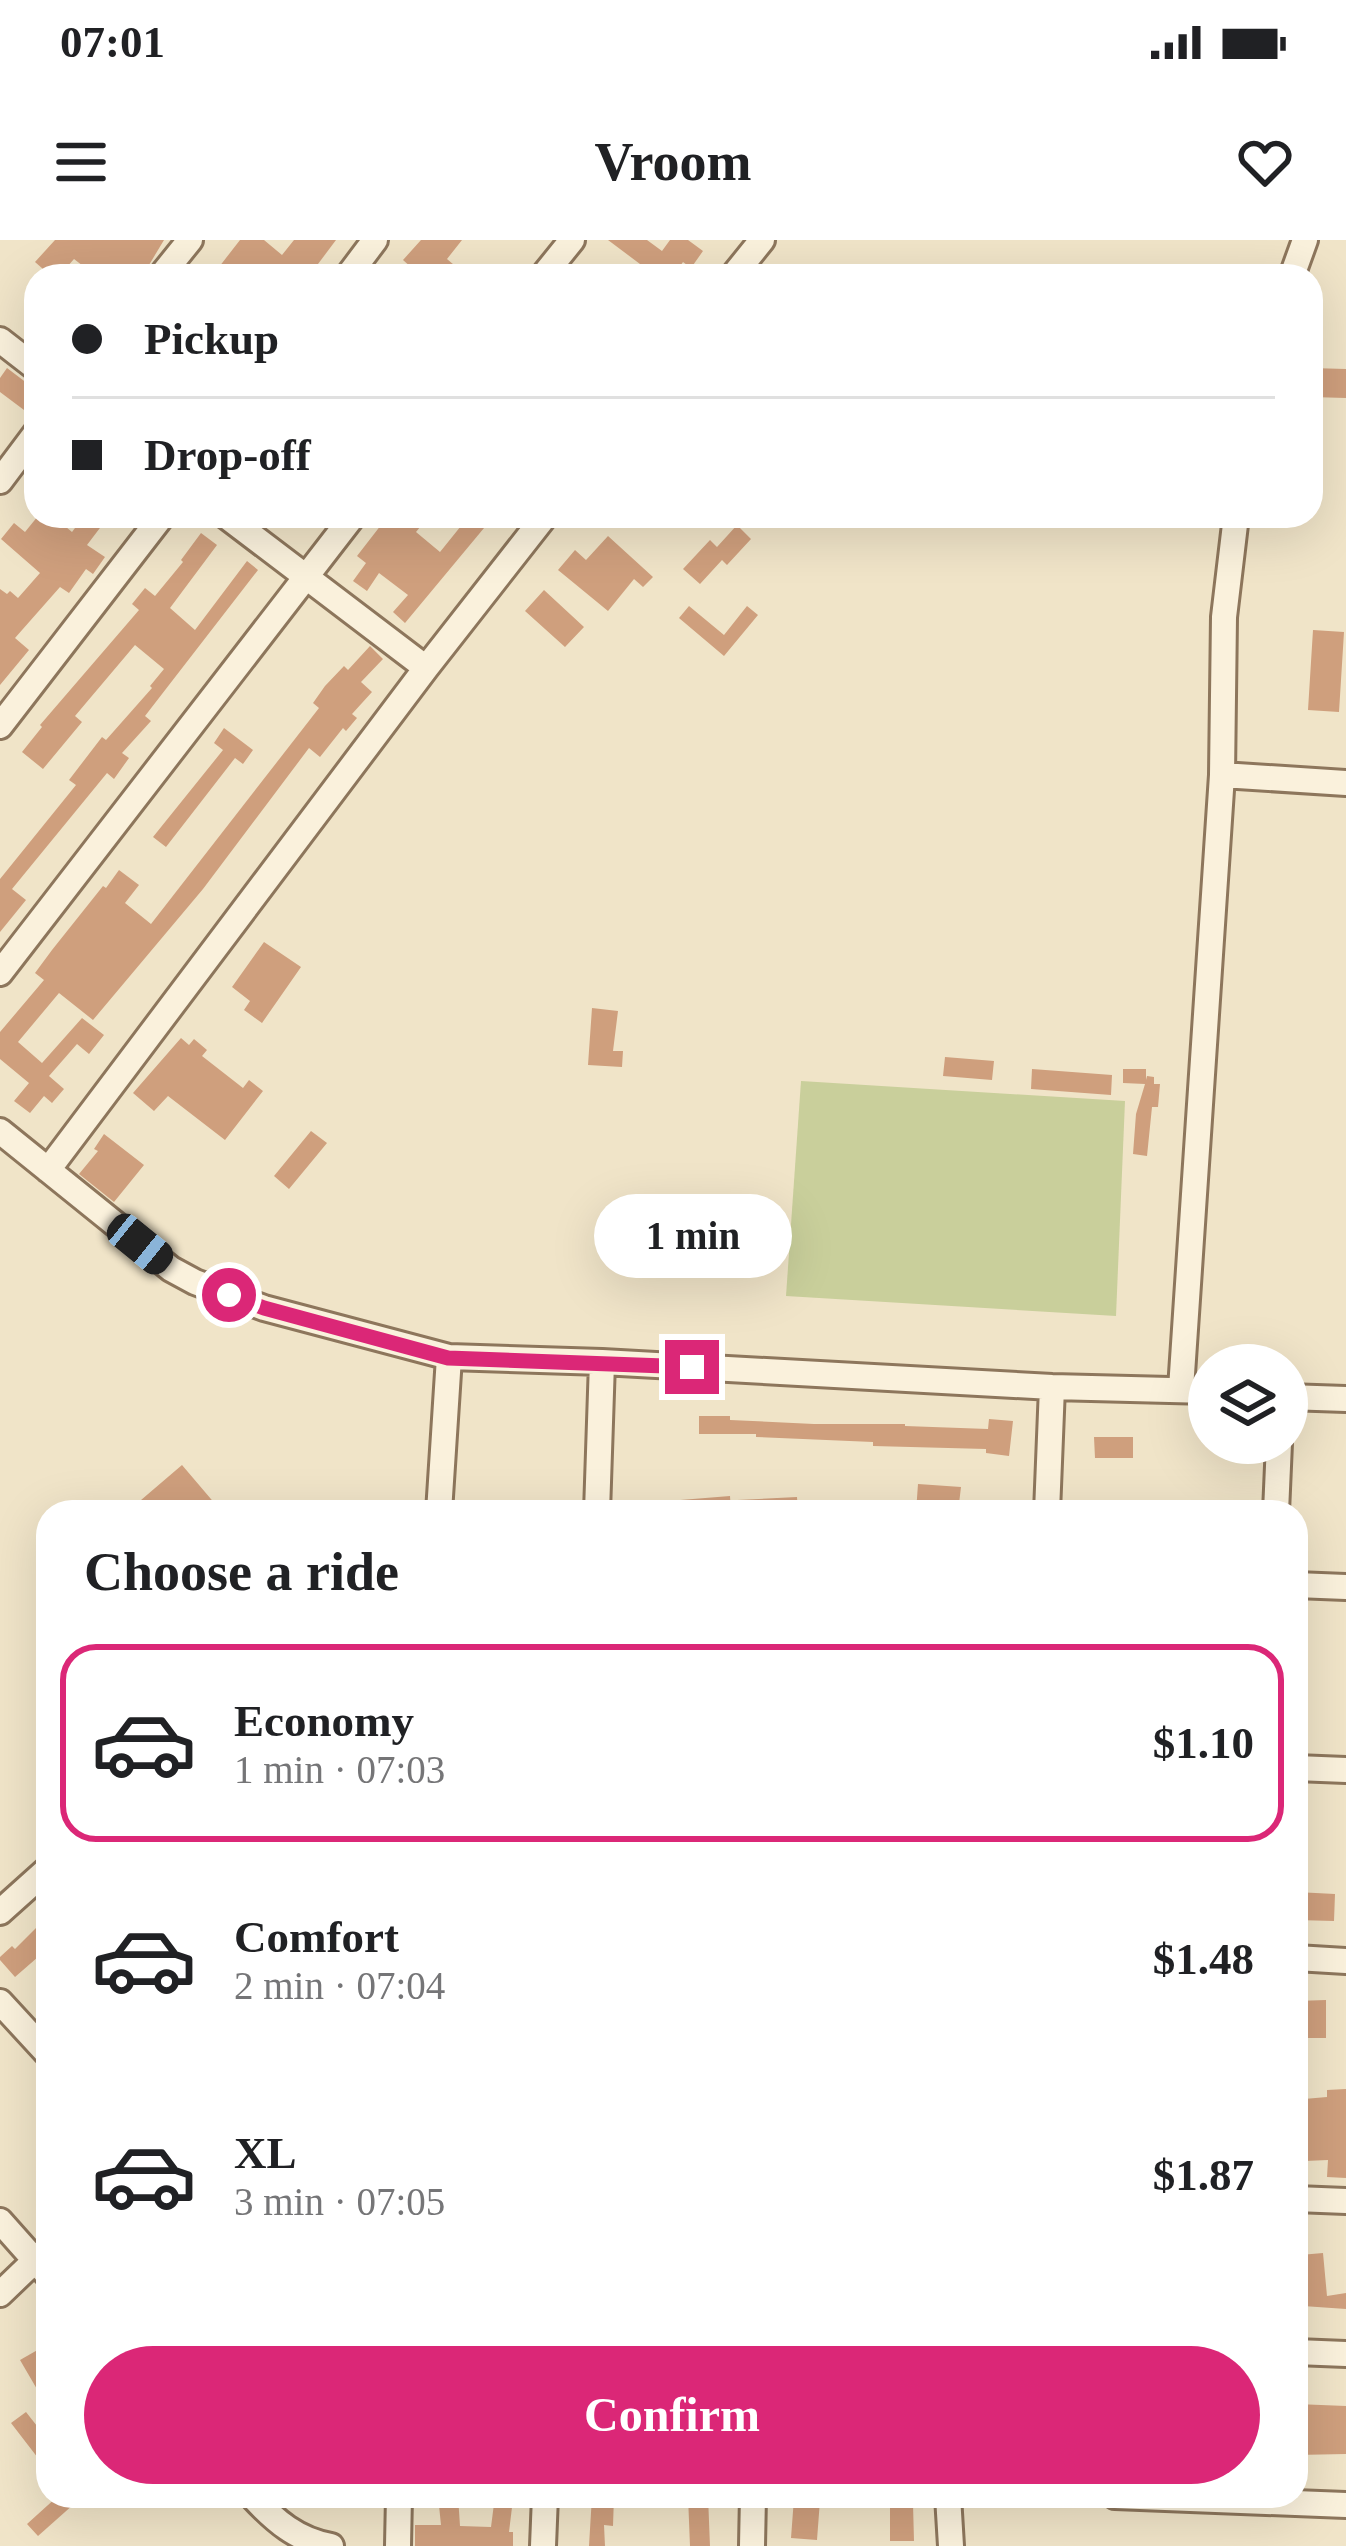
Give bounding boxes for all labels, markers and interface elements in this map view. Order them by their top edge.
text: 07:01 [60,17,165,67]
icon: menu [48,129,114,195]
icon: heart [1232,129,1298,195]
text: Vroom [595,132,751,192]
text: Pickup [144,314,279,364]
text: Drop-off [144,430,311,480]
callout: 1 min [593,1193,791,1277]
car [101,1207,179,1281]
text: 1 min [646,1214,740,1257]
route start [202,1268,256,1322]
route end [665,1340,719,1394]
map controls [1188,1344,1308,1464]
button: layers [1188,1344,1308,1464]
text: Choose a ride [84,1542,399,1602]
icon: car [90,1689,198,1797]
text: Economy [234,1696,414,1746]
text: $1.10 [1153,1718,1254,1768]
text: 1 min · 07:03 [234,1748,445,1791]
icon: car [90,1905,198,2013]
text: Comfort [234,1912,399,1962]
text: $1.48 [1153,1934,1254,1984]
text: 2 min · 07:04 [234,1964,445,2007]
icon: car [90,2121,198,2229]
text: XL [234,2128,297,2178]
text: $1.87 [1153,2150,1254,2200]
text: 3 min · 07:05 [234,2180,445,2223]
button: Confirm [84,2346,1260,2484]

